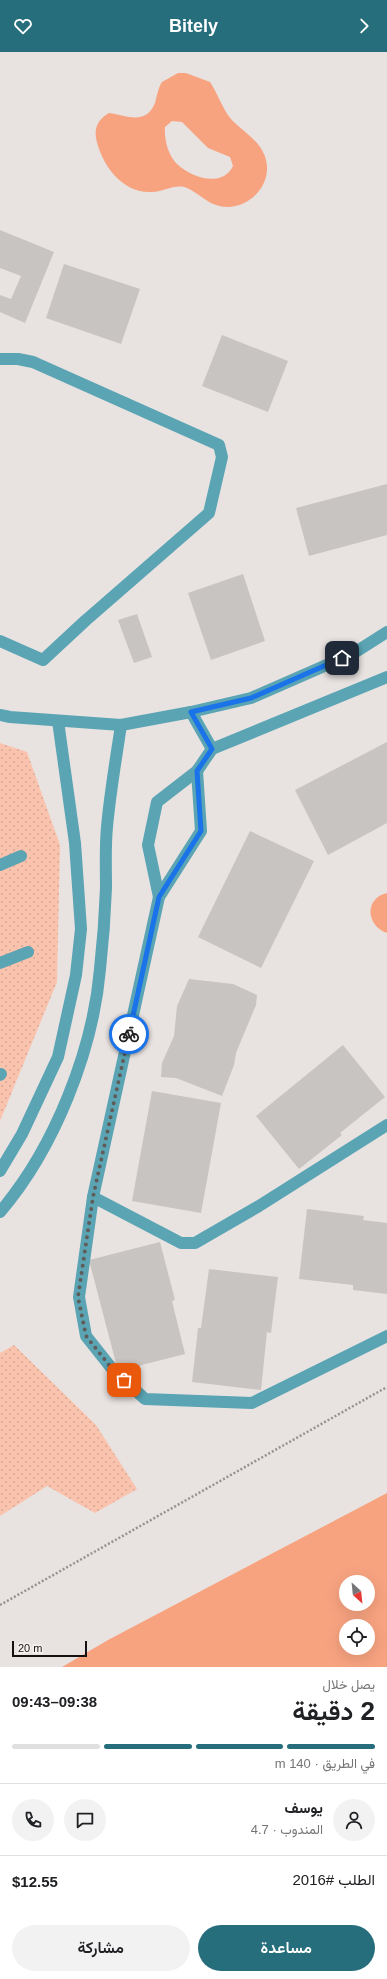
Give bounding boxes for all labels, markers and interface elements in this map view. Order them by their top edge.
icon: heart [12,15,34,37]
icon: forward [353,15,375,37]
text: Bitely [169,16,218,36]
pin [325,641,359,675]
icon: home [331,647,353,669]
courier [109,1014,149,1054]
icon: bike [118,1023,140,1045]
pin [107,1363,141,1397]
icon: bag [113,1369,135,1391]
north arrow [339,1575,375,1611]
map controls [339,1575,375,1655]
button: locate [339,1619,375,1655]
scale bar [12,1639,87,1658]
text: 20 m [18,1642,42,1654]
text: يصل خلال [323,1677,375,1692]
text: 09:38–09:43 [12,1693,97,1710]
text: 2 دقيقة [292,1696,375,1726]
text: في الطريق · 140 m [275,1756,375,1771]
button: phone [12,1799,54,1841]
button: chat [64,1799,106,1841]
text: يوسف [285,1799,323,1816]
button: person [333,1799,375,1841]
text: المندوب · 4.7 [251,1822,323,1837]
text: الطلب #2016 [292,1871,375,1888]
text: $12.55 [12,1873,58,1890]
button: مشاركة [12,1925,190,1971]
button: مساعدة [198,1925,375,1971]

